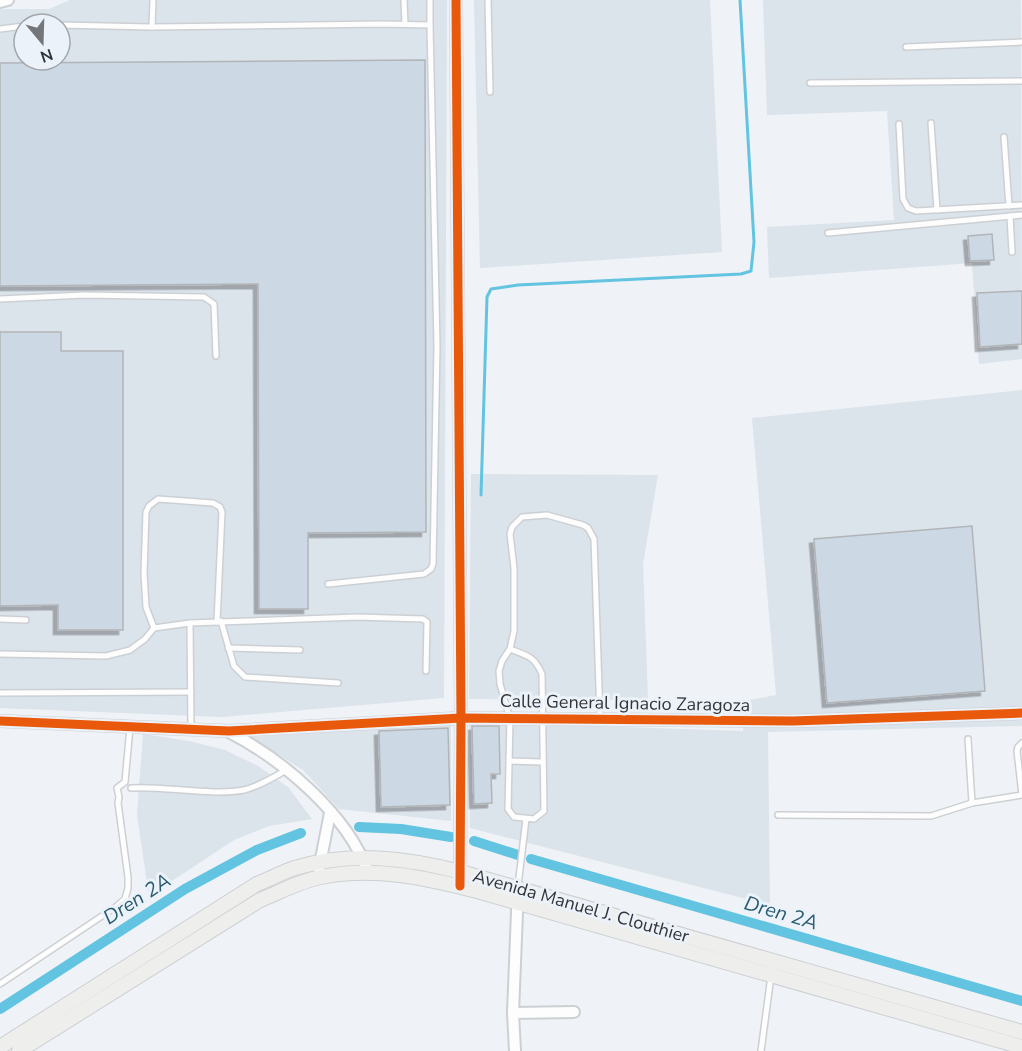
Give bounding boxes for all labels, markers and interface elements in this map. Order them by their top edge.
north arrow [12,12,72,72]
text: N [37,43,56,68]
street label: Calle General Ignacio Zaragoza [500,689,750,717]
street label: Avenida Manuel J. Clouthier [470,864,692,949]
water label: Dren 2A [98,867,176,931]
water label: Dren 2A [741,890,821,936]

